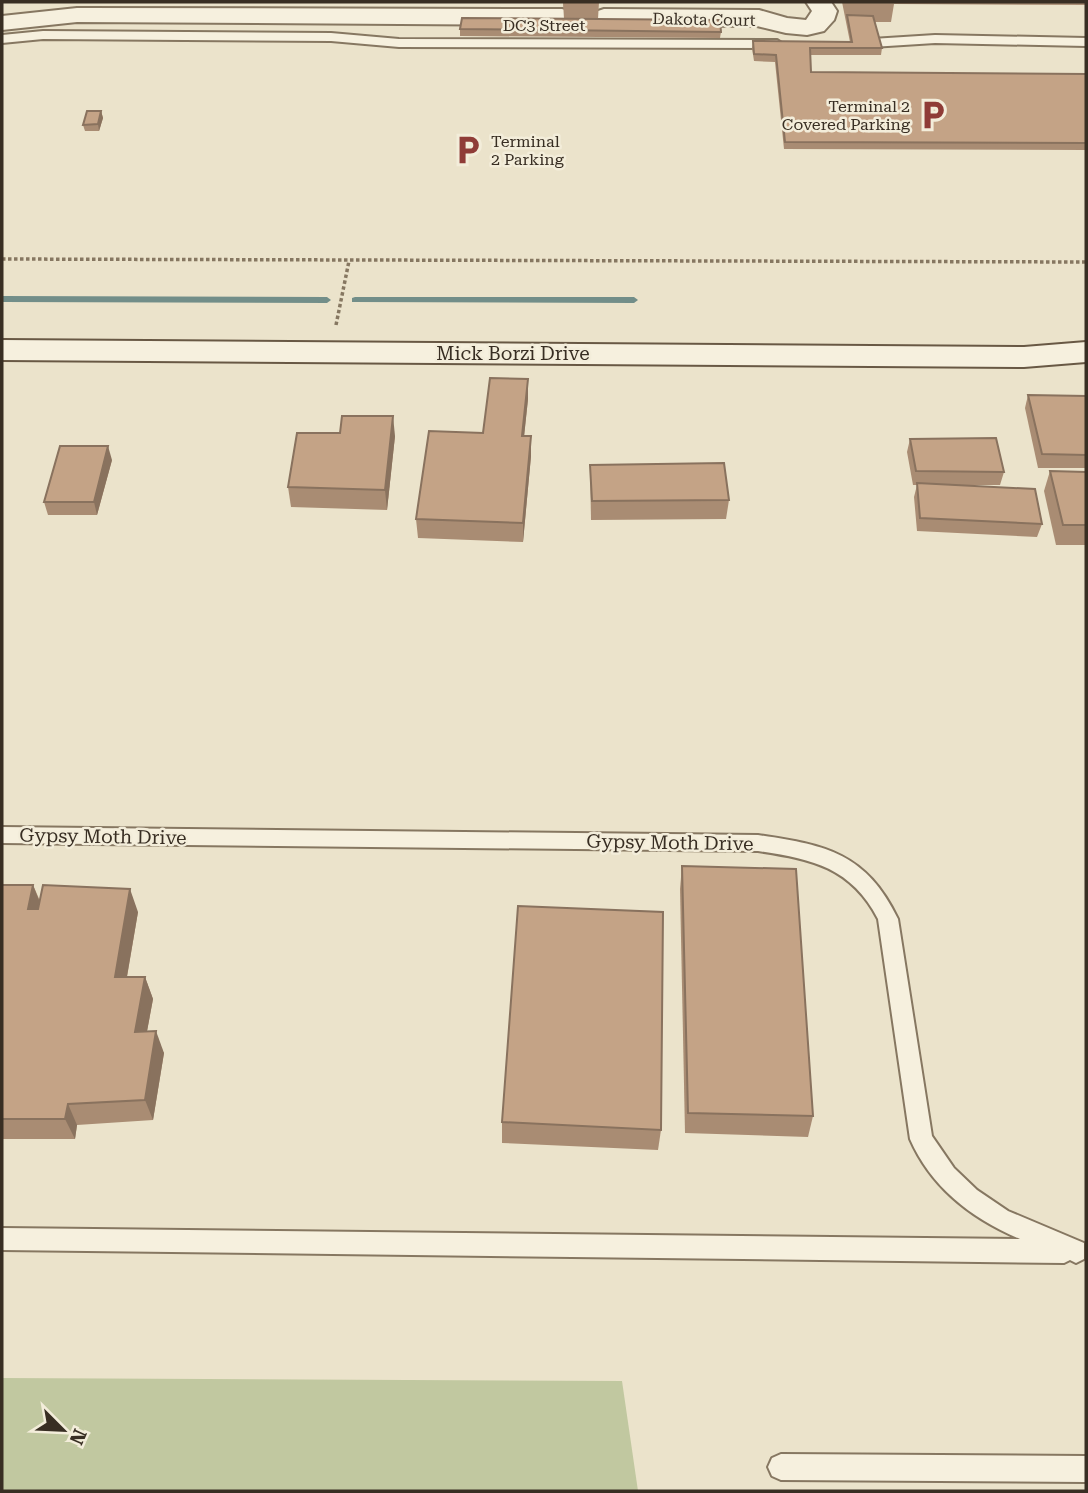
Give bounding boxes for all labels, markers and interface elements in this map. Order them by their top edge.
street label: Dakota Court [652,9,756,30]
street label: DC3 Street [503,16,585,35]
place label: Terminal 2 Covered Parking [782,97,911,134]
parking icon: Terminal 2 Covered Parking [916,98,950,132]
place label: Terminal 2 Parking [491,132,565,169]
parking icon: Terminal 2 Parking [451,133,485,167]
street label: Mick Borzi Drive [436,342,590,365]
street label: Gypsy Moth Drive [19,824,187,849]
street label: Gypsy Moth Drive [586,830,754,855]
north arrow [28,1395,98,1465]
text: N [64,1425,92,1448]

